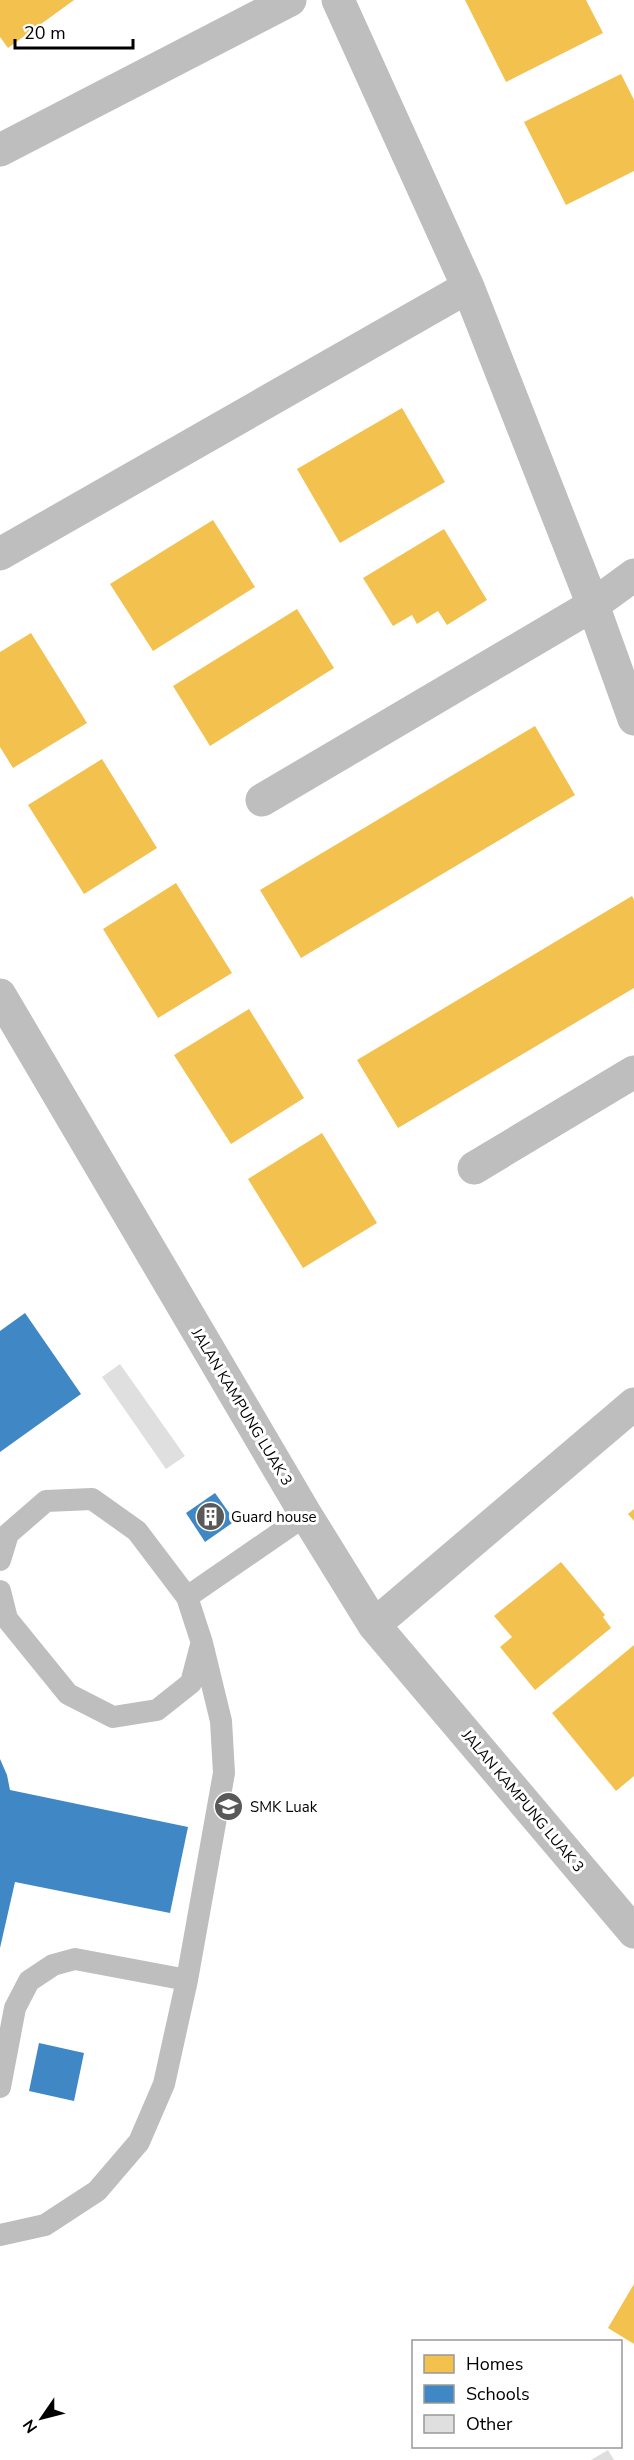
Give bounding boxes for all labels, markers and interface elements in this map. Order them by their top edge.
scale bar [15,12,134,50]
text: 20 m [24,21,66,45]
street label: JALAN KAMPUNG LUAK 3 [186,1324,297,1489]
building icon: Guard house [194,1501,226,1533]
place label: Guard house [231,1507,317,1527]
street label: JALAN KAMPUNG LUAK 3 [457,1725,589,1876]
school or university icon: SMK Luak [213,1791,245,1823]
place label: SMK Luak [250,1797,318,1817]
legend [412,2340,622,2448]
text: Homes [466,2352,523,2376]
text: Schools [466,2382,530,2406]
north arrow [12,2388,72,2448]
text: Other [466,2412,513,2436]
text: N [18,2415,43,2437]

